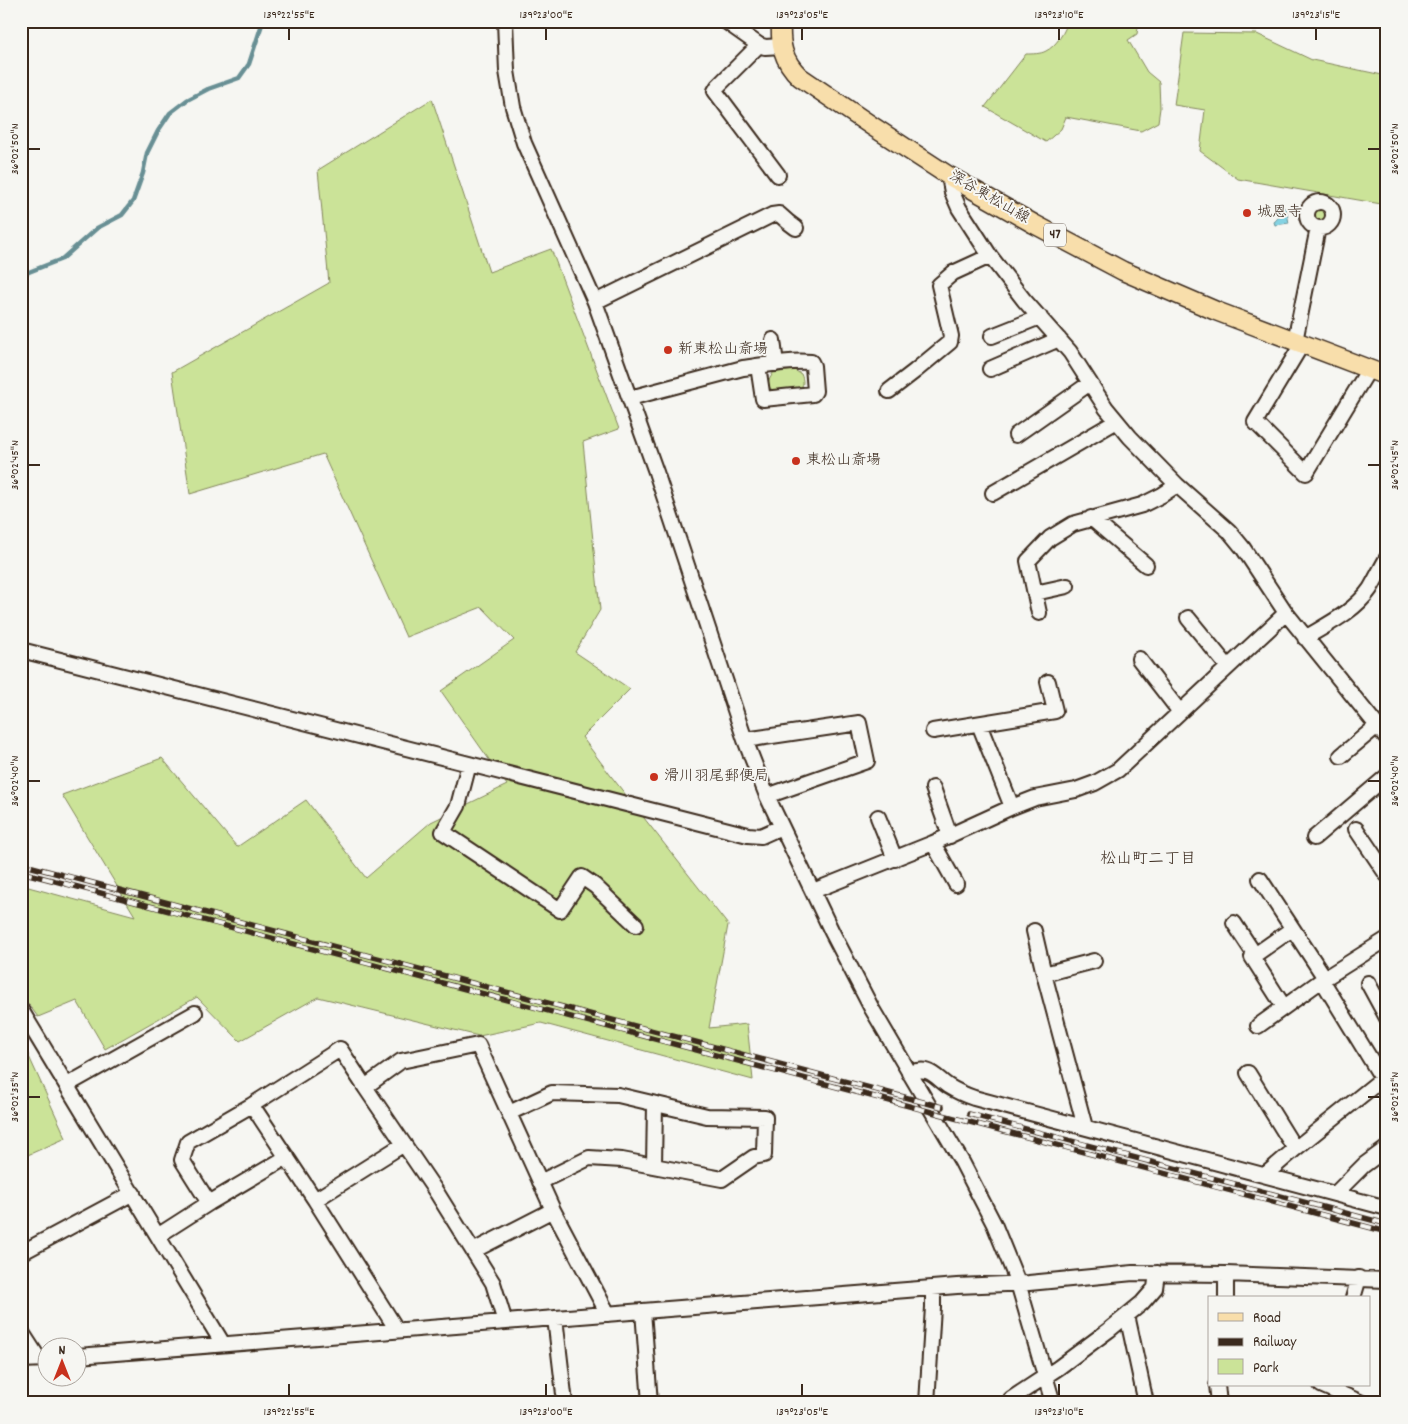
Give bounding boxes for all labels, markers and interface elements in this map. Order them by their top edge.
text: 139°22'55"E [264,7,315,24]
text: 139°23'00"E [519,7,573,24]
text: 139°23'05"E [776,7,829,24]
text: 139°23'10"E [1034,7,1084,24]
text: 139°23'15"E [1292,7,1341,24]
text: 36°02'50"N [7,123,24,175]
text: 36°02'50"N [1387,123,1404,175]
street label: 深谷東松山線 [945,166,1033,230]
place label: 城恩寺 [1257,202,1302,224]
marker: 城恩寺 [1241,207,1253,219]
road number: 47 [1044,224,1066,246]
place label: 新東松山斎場 [678,339,768,361]
marker: 新東松山斎場 [662,344,674,356]
text: 36°02'45"N [7,440,24,490]
text: 36°02'45"N [1387,440,1404,490]
place label: 東松山斎場 [806,450,881,472]
marker: 東松山斎場 [790,455,802,467]
text: 36°02'40"N [7,755,24,806]
text: 36°02'40"N [1387,755,1404,806]
place label: 滑川羽尾郵便局 [664,766,769,788]
marker: 滑川羽尾郵便局 [648,771,660,783]
district label: 松山町二丁目 [1100,848,1196,871]
text: 36°02'35"N [7,1072,24,1122]
text: 36°02'35"N [1387,1072,1404,1122]
legend [1208,1296,1370,1386]
text: Road [1253,1308,1281,1330]
text: Railway [1253,1332,1297,1354]
north arrow [38,1336,88,1386]
text: N [59,1341,66,1361]
text: Park [1253,1358,1279,1380]
text: 139°22'55"E [264,1404,315,1421]
text: 139°23'00"E [519,1404,573,1421]
text: 139°23'05"E [776,1404,829,1421]
text: 139°23'10"E [1034,1404,1084,1421]

